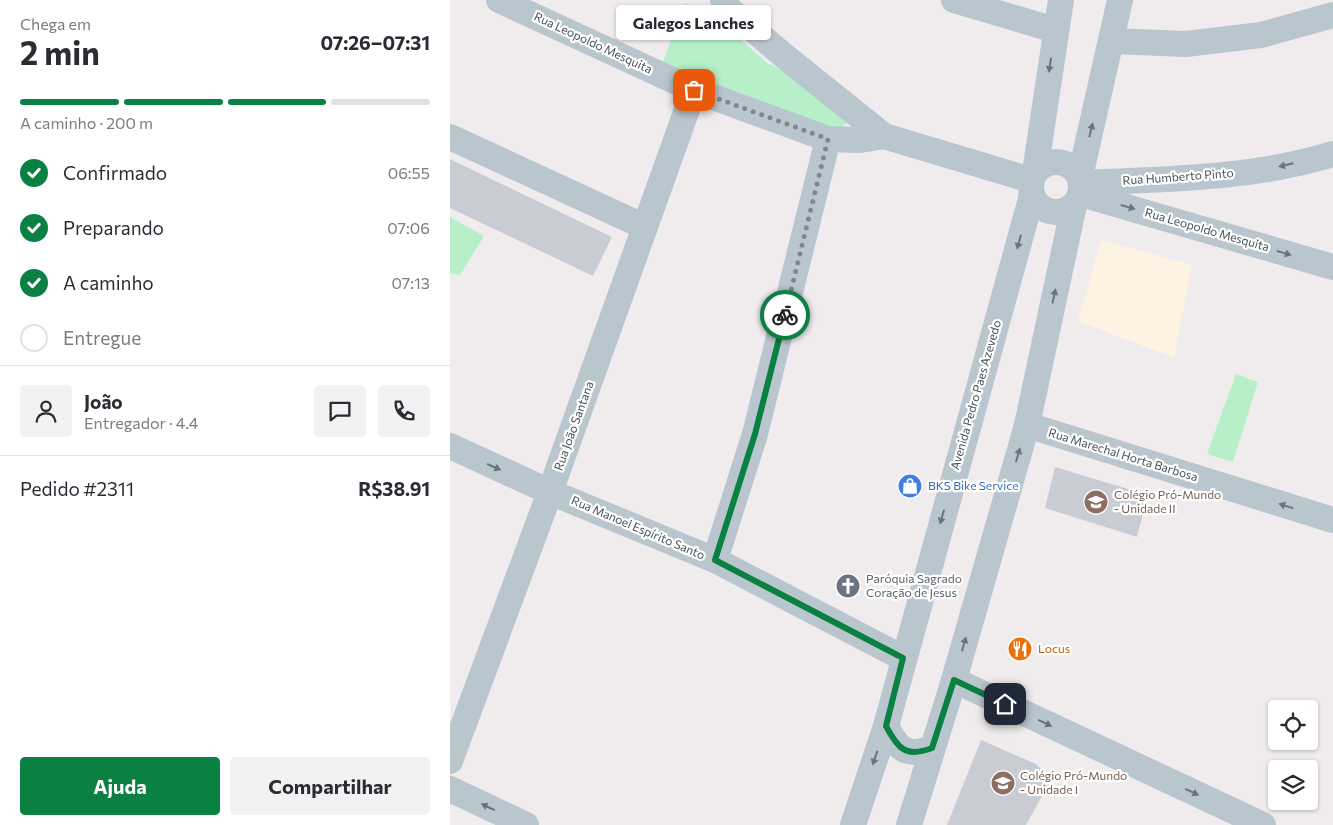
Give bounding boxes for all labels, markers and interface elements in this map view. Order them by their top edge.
callout: Galegos Lanches [616,5,772,40]
street label: Rua Leopoldo Mesquita [532,9,655,76]
text: Galegos Lanches [633,13,754,32]
text: Chega em [20,14,91,33]
text: 07:26–07:31 [320,31,430,54]
text: 2 min [20,32,100,72]
one-way arrow [1046,58,1054,74]
pin [673,69,715,111]
icon: bag [680,76,708,104]
text: A caminho · 200 m [20,113,153,132]
one-way arrow [1087,122,1095,137]
icon: check [20,159,48,187]
text: Confirmado [63,161,167,184]
one-way arrow [1278,161,1293,169]
text: 06:55 [388,163,430,182]
street label: Rua Humberto Pinto [1122,165,1234,187]
one-way arrow [1120,203,1135,211]
street label: Rua Leopoldo Mesquita [1144,205,1271,253]
icon: check [20,214,48,242]
text: Preparando [63,216,164,239]
text: 07:06 [387,218,430,237]
one-way arrow [1014,235,1022,250]
one-way arrow [1276,249,1291,257]
icon: check [20,269,48,297]
text: A caminho [63,271,154,294]
text: 07:13 [391,273,430,292]
one-way arrow [1051,288,1059,304]
courier [760,290,810,340]
icon: bike [771,301,799,329]
street label: Avenida Pedro Paes Azevedo [947,318,1003,471]
text: Entregue [63,326,141,349]
street label: Rua João Santana [550,379,597,473]
button: person [20,385,72,437]
button: chat [314,385,366,437]
button: phone [378,385,430,437]
text: João [84,390,123,413]
text: Entregador · 4.4 [84,413,198,432]
street label: Rua Marechal Horta Barbosa [1047,425,1200,483]
one-way arrow [1015,447,1023,462]
one-way arrow [487,463,501,471]
shop icon: BKS Bike Service [897,473,923,499]
text: Pedido #2311 [20,477,134,500]
text: R$38.91 [358,477,430,500]
place label: BKS Bike Service [928,478,1019,492]
place label: Colégio Pró-Mundo - Unidade II [1114,487,1221,515]
school or university icon: Colégio Pró-Mundo - Unidade II [1083,489,1109,515]
street label: Rua Manoel Espírito Santo [570,493,707,562]
one-way arrow [1279,501,1294,509]
one-way arrow [938,509,946,524]
place label: Paróquia Sagrado Coração de Jesus [866,571,962,600]
church icon: Paróquia Sagrado Coração de Jesus [835,573,861,599]
restaurant icon: Locus [1007,636,1033,662]
one-way arrow [960,637,968,652]
place label: Locus [1038,641,1070,655]
pin [984,683,1026,725]
icon: home [991,690,1019,718]
map controls [1268,700,1318,810]
button: locate [1268,700,1318,750]
one-way arrow [1038,719,1052,727]
one-way arrow [871,750,878,765]
button: Ajuda [20,757,220,815]
button: Compartilhar [230,757,430,815]
button: layers [1268,760,1318,810]
place label: Colégio Pró-Mundo - Unidade I [1020,768,1127,796]
school or university icon: Colégio Pró-Mundo - Unidade I [990,770,1016,796]
one-way arrow [1185,788,1199,796]
one-way arrow [481,803,495,811]

